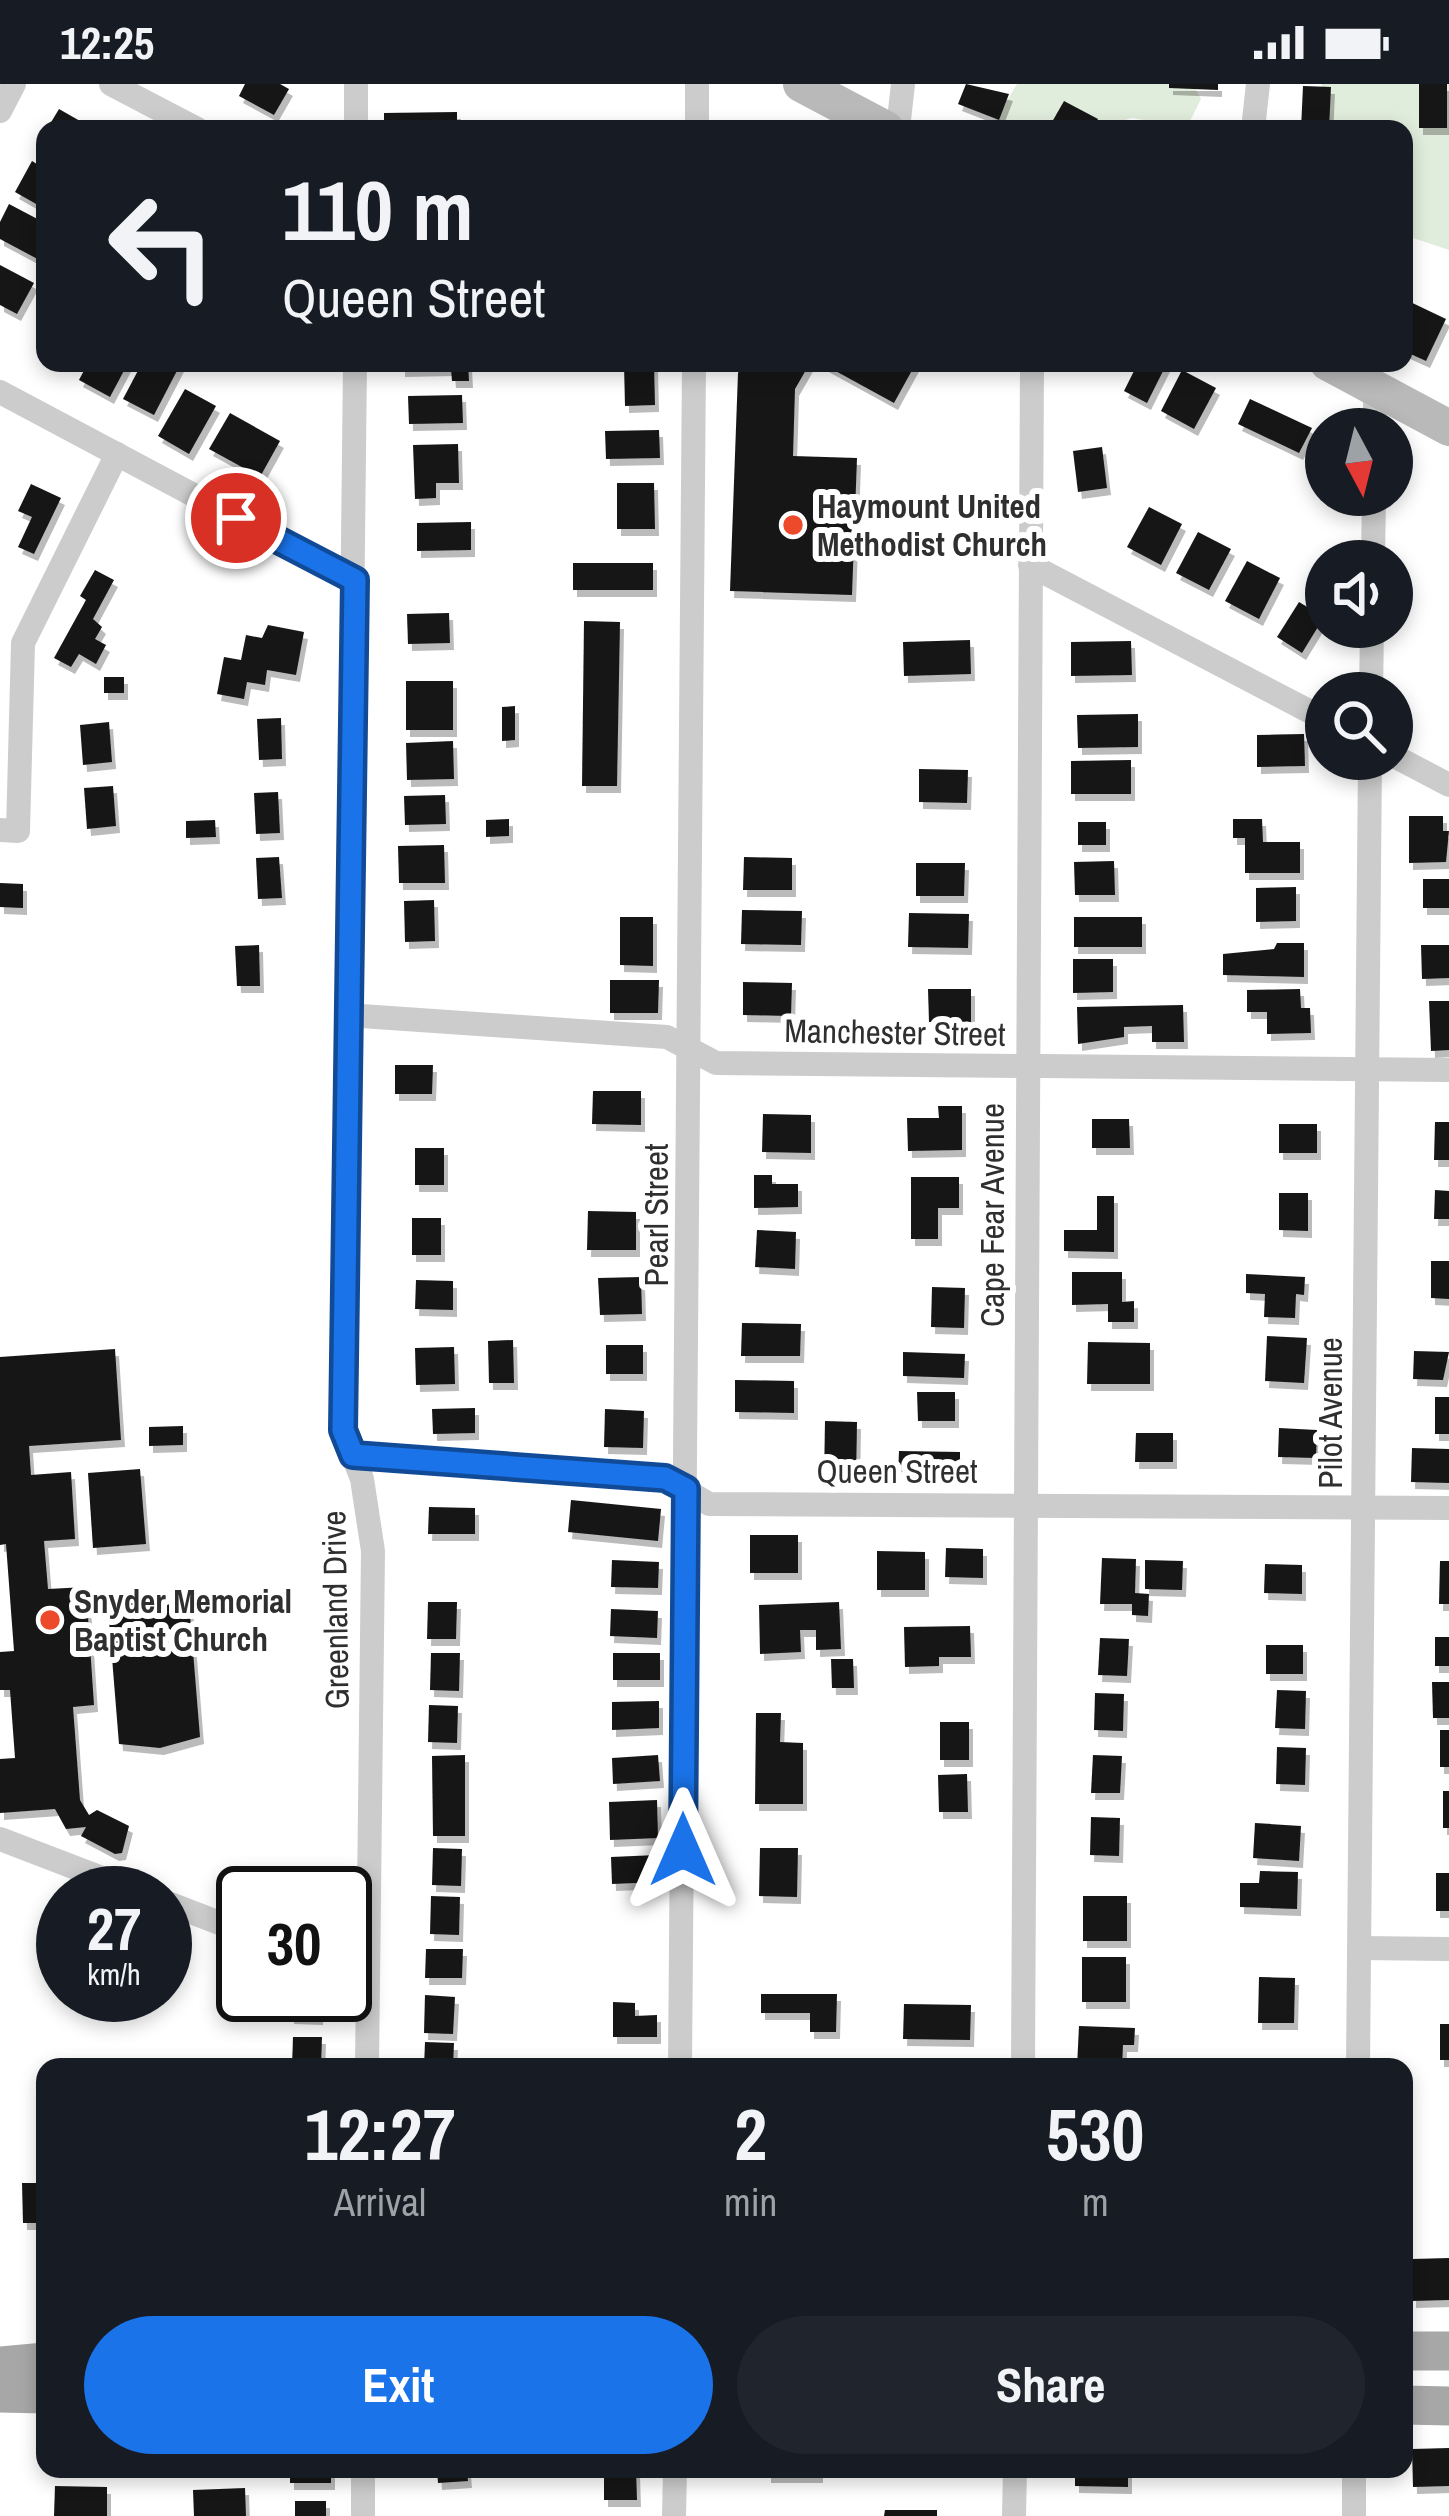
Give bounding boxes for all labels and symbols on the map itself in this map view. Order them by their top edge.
north arrow [1305,408,1413,516]
pin [185,467,287,569]
place label: Haymount United Methodist Church [817,484,1047,566]
marker: Haymount United Methodist Church [780,512,806,538]
street label: Manchester Street [784,1008,1006,1056]
street label: Cape Fear Avenue [970,1103,1014,1327]
street label: Pearl Street [634,1144,678,1286]
street label: Pilot Avenue [1308,1337,1352,1489]
street label: Queen Street [817,1449,977,1493]
street label: Greenland Drive [311,1510,359,1710]
place label: Snyder Memorial Baptist Church [74,1579,292,1661]
marker: Snyder Memorial Baptist Church [37,1607,63,1633]
position arrow [620,1787,746,1913]
speed limit sign: 30 [216,1866,372,2022]

